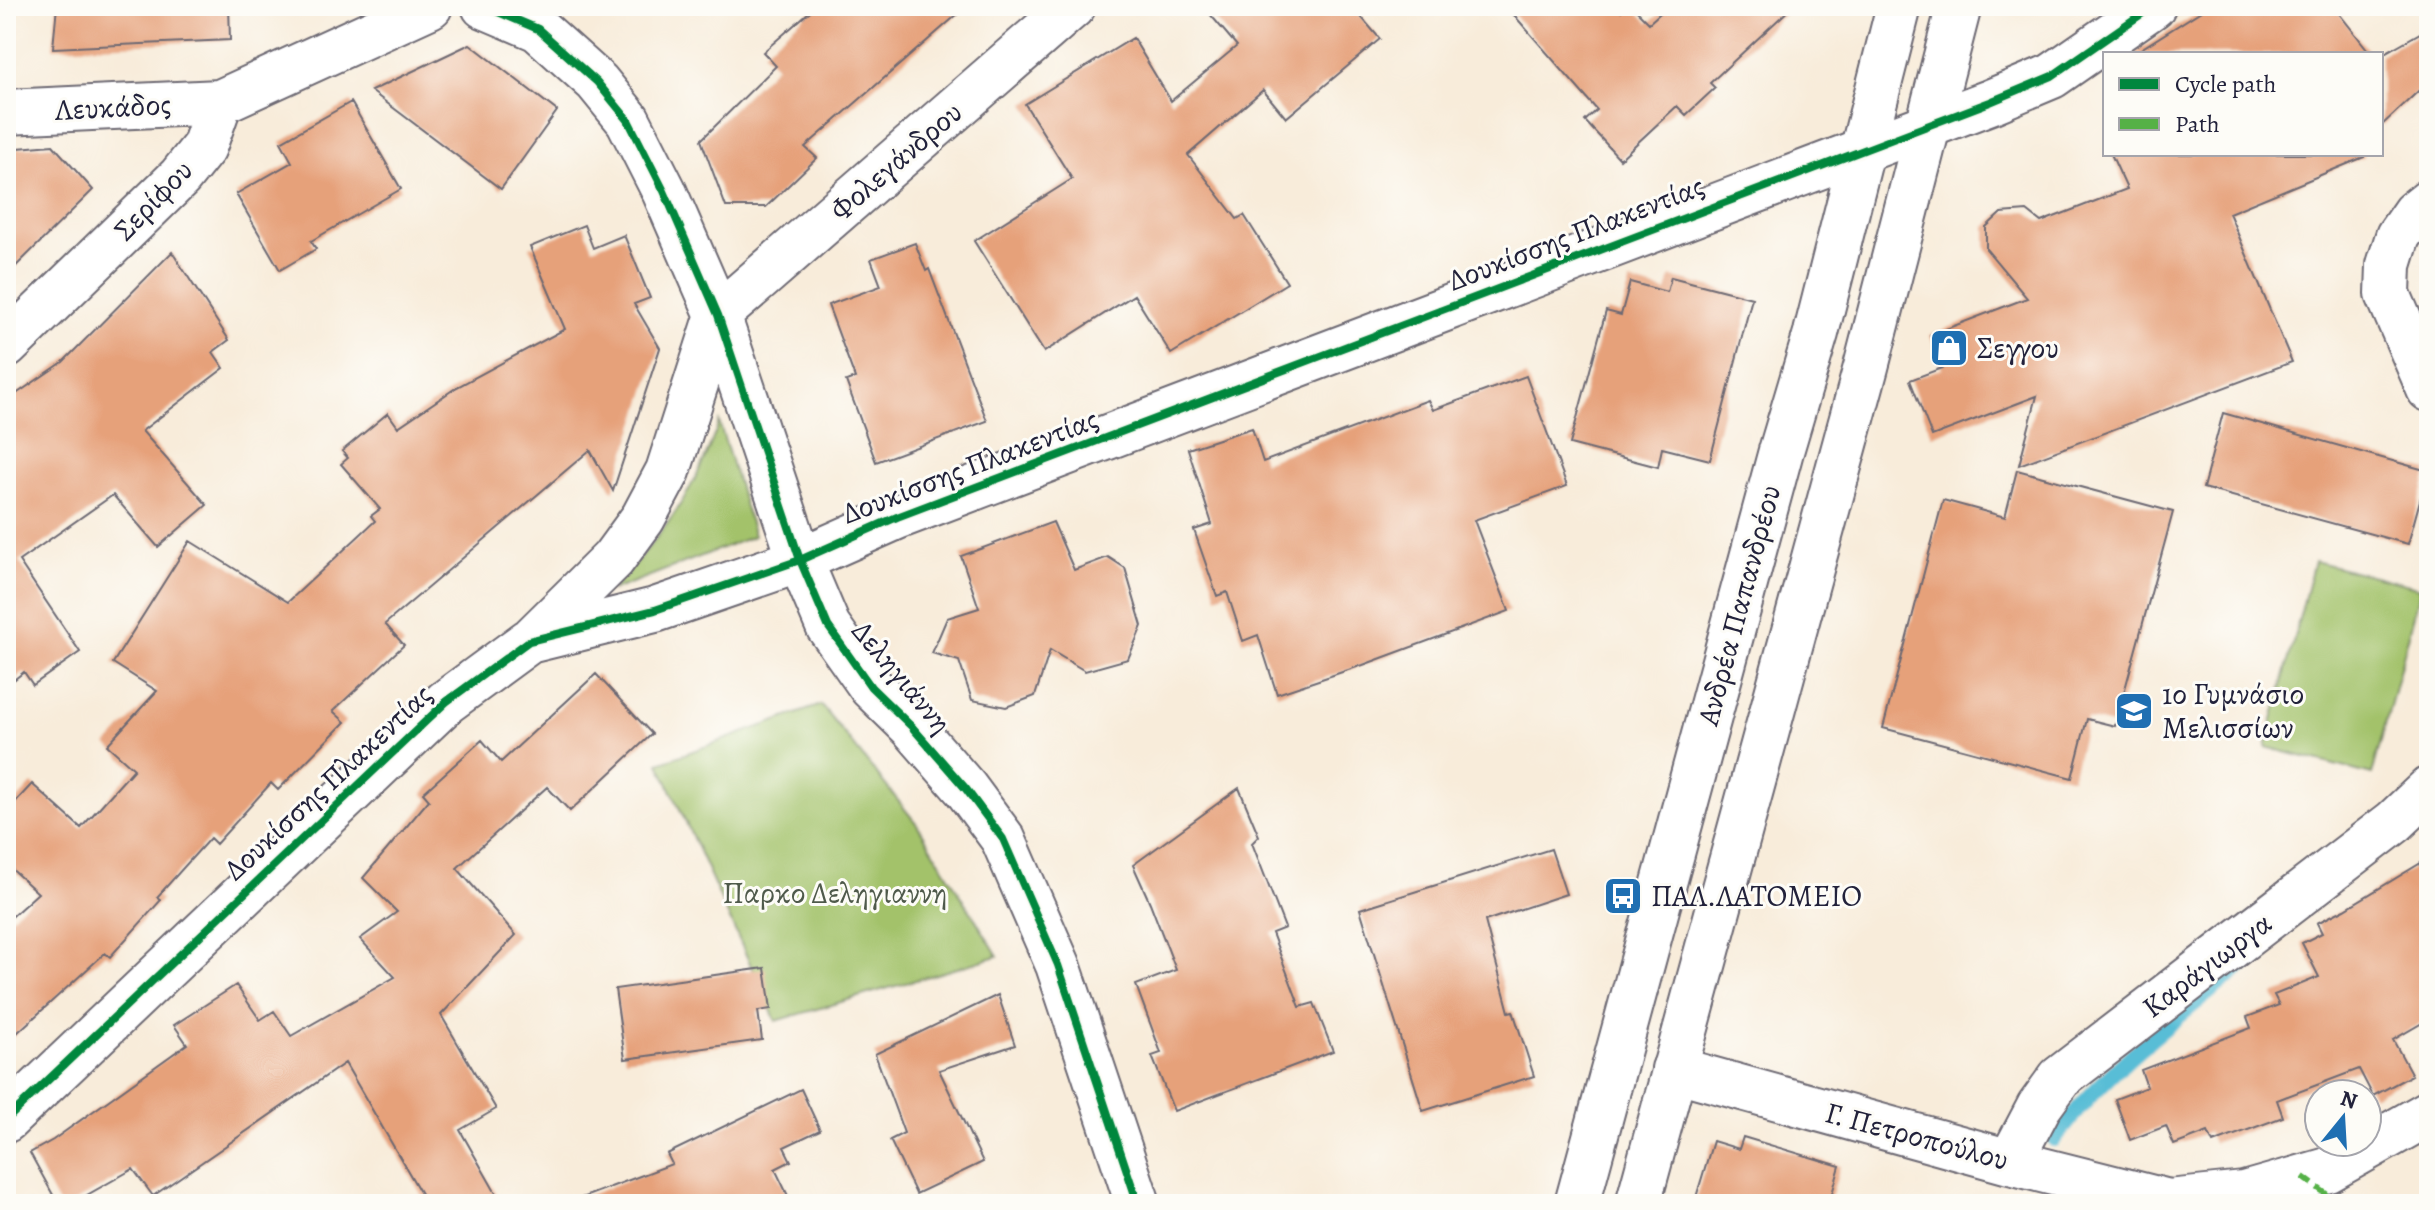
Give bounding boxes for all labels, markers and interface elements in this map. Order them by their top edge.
legend [2103,52,2383,156]
text: Cycle path [2175,68,2276,100]
street label: Λευκάδος [53,84,172,130]
street label: Φολεγάνδρου [821,92,971,230]
text: Path [2175,108,2220,140]
street label: Σερίφου [105,151,201,249]
street label: Δουκίσσης Πλακεντίας [1442,166,1710,300]
shop icon: Σεγγου [1928,327,1970,369]
place label: Σεγγου [1977,328,2059,368]
street label: Δουκίσσης Πλακεντίας [836,399,1104,533]
street label: Ανδρέα Παπανδρέου [1687,480,1790,730]
street label: Δεληγιάννη [843,612,961,742]
place label: 1ο Γυμνάσιο Μελισσίων [2162,674,2304,748]
street label: Δουκίσσης Πλακεντίας [215,675,441,889]
school or university icon: 1ο Γυμνάσιο Μελισσίων [2113,690,2155,732]
park label: Παρκο Δεληγιαννη [723,873,947,913]
bus stop icon: ΠΑΛ.ΛΑΤΟΜΕΙΟ [1602,875,1644,917]
place label: ΠΑΛ.ΛΑΤΟΜΕΙΟ [1651,876,1862,916]
street label: Καράγιωργα [2134,903,2280,1027]
north arrow [2303,1078,2383,1158]
text: N [2337,1083,2361,1117]
street label: Γ. Πετροπούλου [1821,1092,2013,1180]

